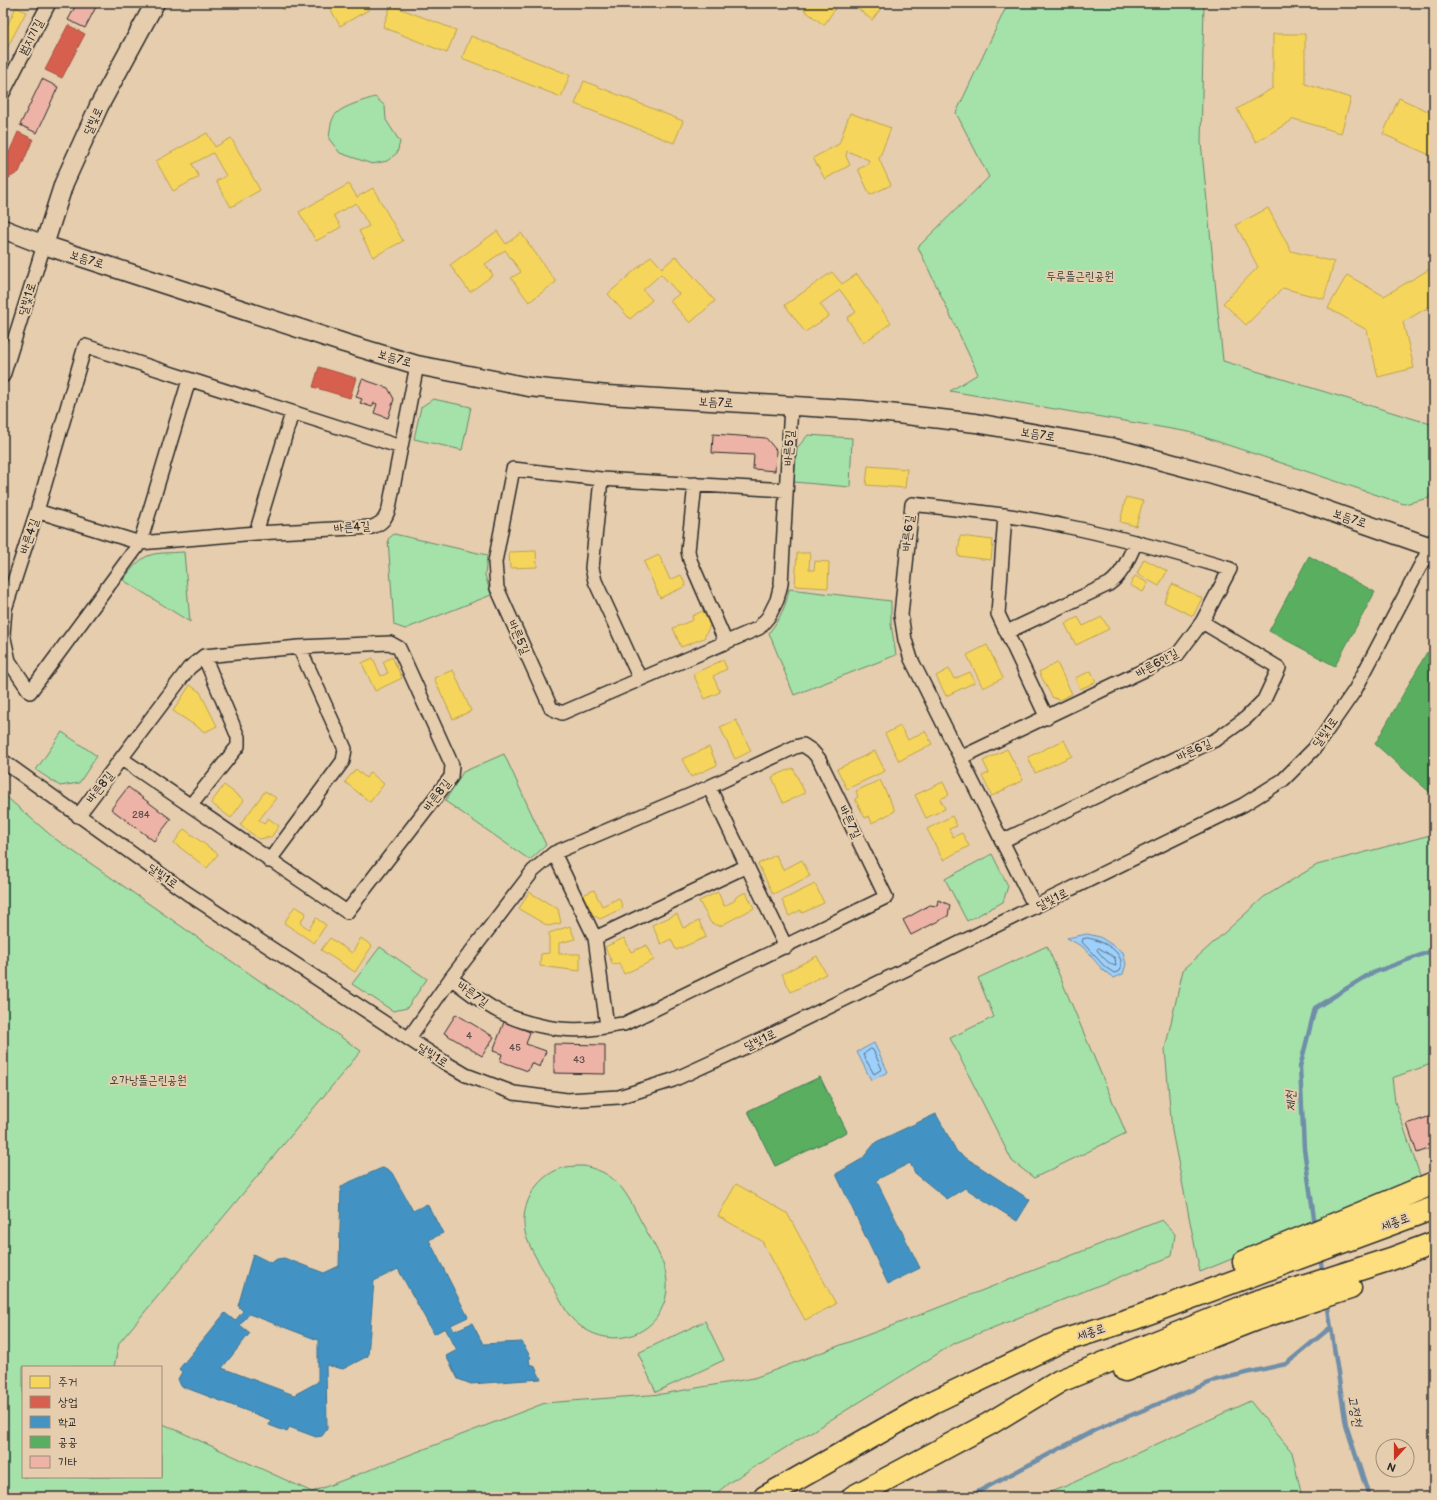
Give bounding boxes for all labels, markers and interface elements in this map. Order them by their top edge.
street label: 범지기길 [16,16,47,58]
street label: 달빛로 [81,105,106,138]
street label: 보듬7로 [68,247,106,272]
park label: 두루뜰근린공원 [1046,269,1114,284]
street label: 달빛1로 [15,281,40,317]
street label: 보듬7로 [376,346,414,370]
street label: 보듬7로 [698,394,734,411]
street label: 보듬7로 [1019,424,1056,445]
street label: 바른5길 [781,429,798,466]
street label: 보듬7로 [1331,506,1369,531]
street label: 바른6길 [899,514,918,552]
street label: 바른4길 [17,516,42,556]
street label: 바른4길 [333,518,371,537]
street label: 바른5길 [504,618,533,657]
street label: 바른6안길 [1134,646,1181,681]
street label: 달빛1로 [1309,714,1341,750]
street label: 바른6길 [1175,736,1214,765]
street label: 바른8길 [83,768,118,806]
street label: 바른8길 [421,776,454,814]
street label: 바른7길 [835,803,864,841]
house number: 284 [132,809,150,821]
street label: 달빛1로 [145,861,181,892]
street label: 달빛1로 [1034,885,1071,914]
street label: 바른7길 [454,978,492,1011]
street label: 달빛1로 [742,1027,779,1054]
house number: 4 [466,1030,472,1042]
street label: 달빛1로 [415,1040,451,1071]
house number: 45 [509,1042,521,1054]
house number: 43 [573,1054,585,1066]
park label: 오가낭뜰근린공원 [109,1073,187,1088]
water label: 제천 [1282,1089,1300,1112]
street label: 세종로 [1379,1210,1411,1234]
street label: 세종로 [1075,1321,1107,1344]
legend [22,1366,162,1478]
text: 주거 [58,1375,77,1390]
water label: 고정천 [1344,1394,1366,1430]
text: 상업 [58,1395,77,1410]
text: 학교 [58,1415,77,1430]
text: 공공 [58,1435,77,1450]
north arrow [1375,1438,1415,1478]
text: 기타 [58,1455,78,1470]
text: N [1385,1459,1398,1474]

